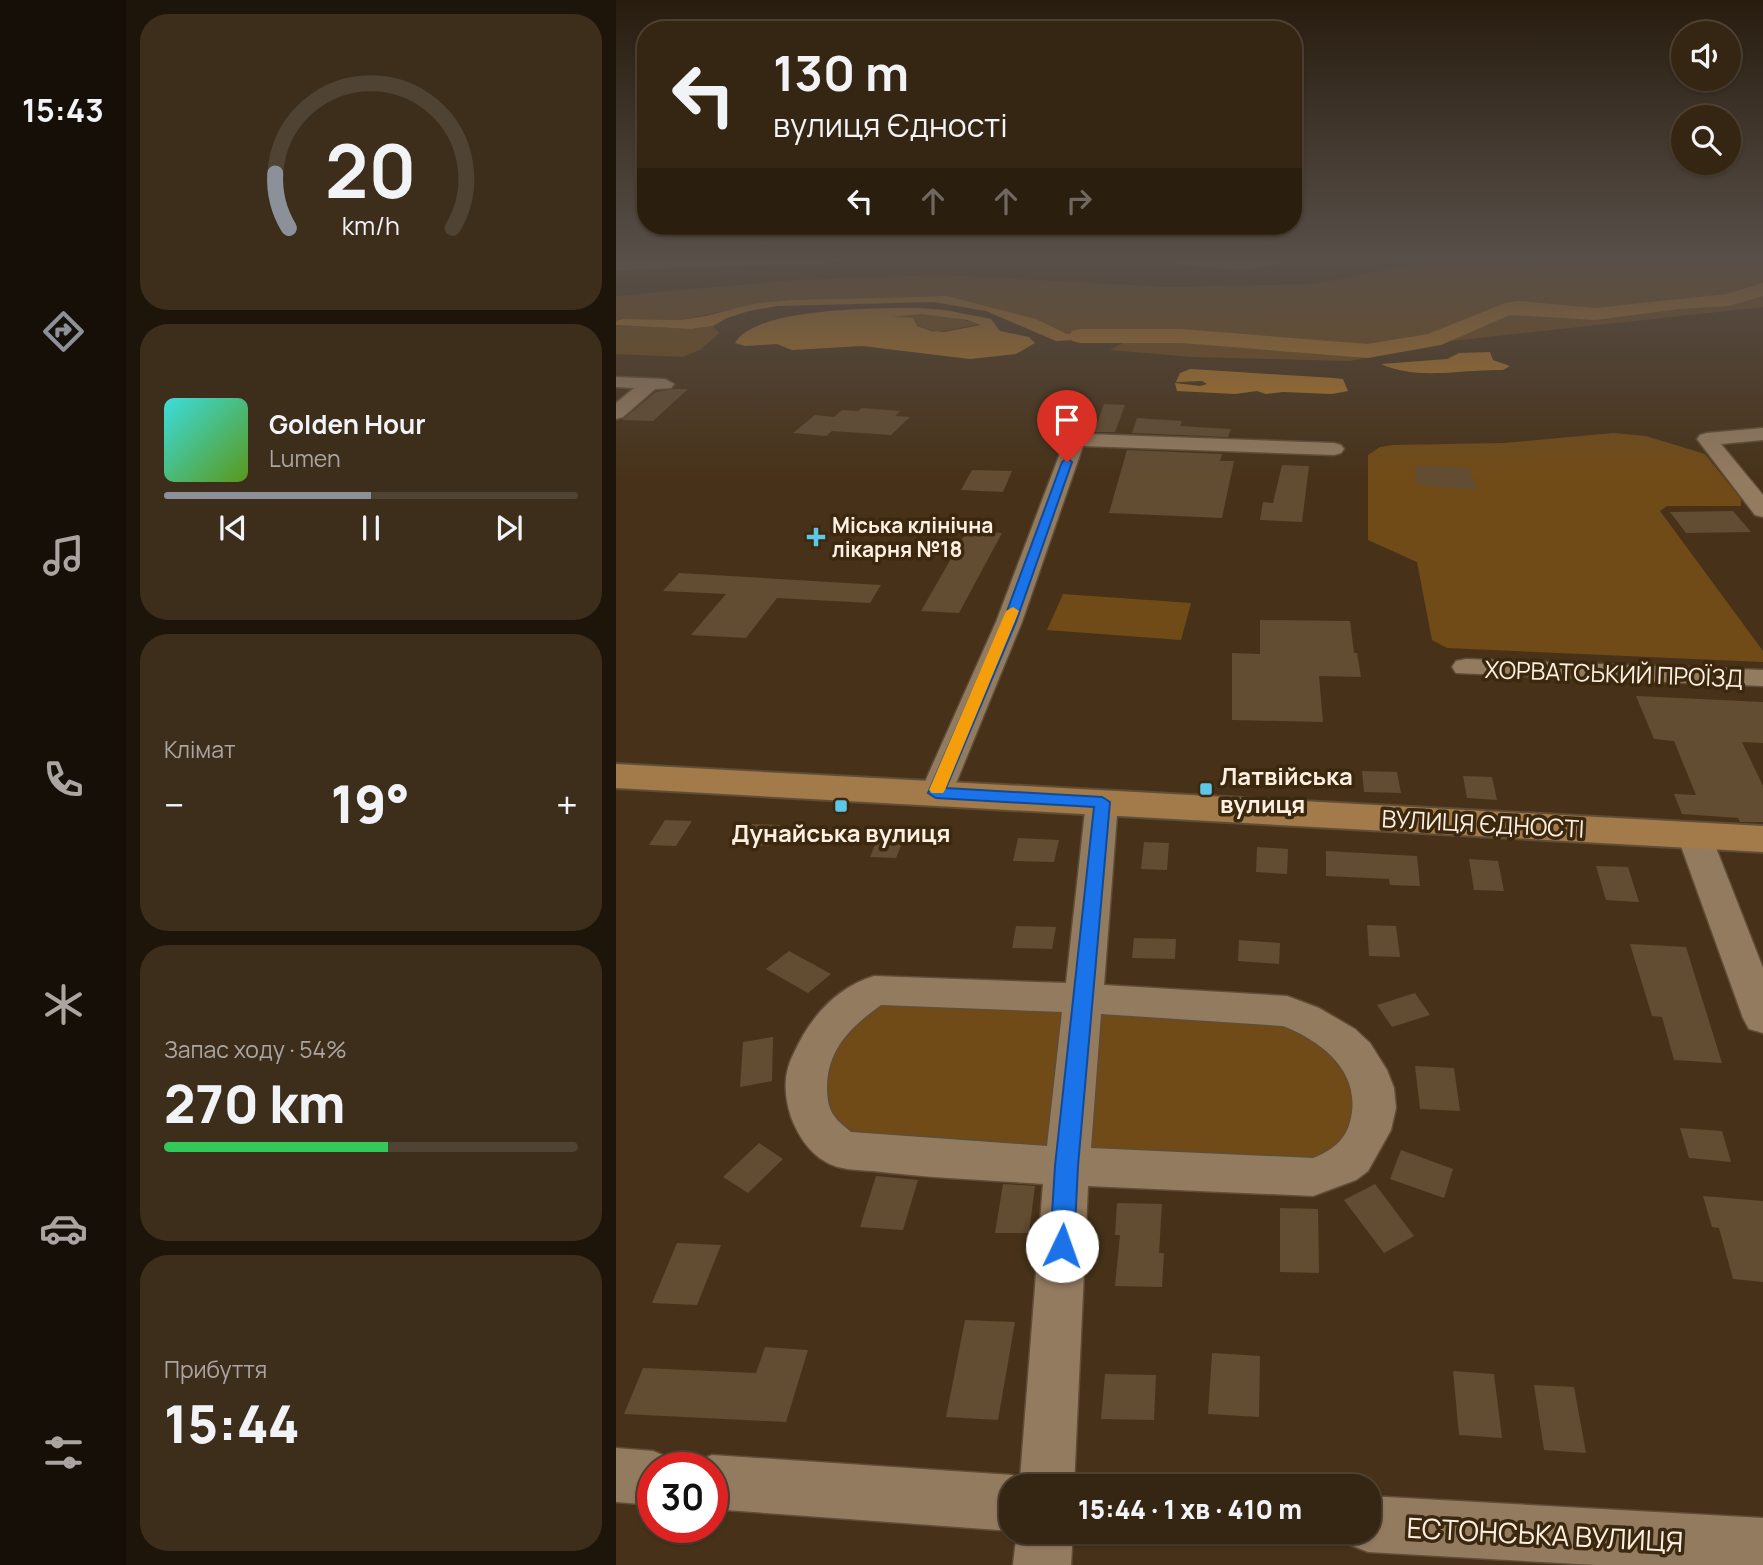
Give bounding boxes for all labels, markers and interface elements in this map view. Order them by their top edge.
map controls [1671,21,1741,175]
button: sound [1671,21,1741,91]
text: 130 m [773,39,909,106]
icon: left [658,49,749,140]
text: 15:43 [22,88,104,132]
text: вулиця Єдності [773,103,1008,147]
button: search [1671,105,1741,175]
text: 20 [325,120,417,220]
icon: left [841,182,879,220]
icon: ahead [914,182,952,220]
icon: ahead [987,182,1025,220]
icon: right [1060,182,1098,220]
text: km/h [342,208,400,243]
icon: directions [39,307,88,356]
pin [1037,390,1097,462]
icon: arrive [1048,401,1086,439]
text: Golden Hour [269,406,426,442]
text: Lumen [269,442,341,474]
icon: previous [214,509,252,547]
icon: pause [352,509,390,547]
icon: next [490,509,528,547]
place label: Міська клінічна лікарня №18 [832,511,993,563]
marker: Міська клінічна лікарня №18 [806,527,826,547]
icon: music [39,531,88,580]
street label: ХОРВАТСЬКИЙ ПРОЇЗД [1484,652,1744,694]
text: Клімат [164,733,236,765]
icon: phone [39,755,88,804]
place label: Латвійська вулиця [1220,759,1353,820]
text: 19° [331,768,410,839]
text: − [164,778,185,830]
text: + [556,778,578,830]
marker: Латвійська вулиця [1198,781,1214,797]
marker: Дунайська вулиця [833,798,849,814]
street label: ВУЛИЦЯ ЄДНОСТІ [1381,801,1585,845]
place label: Дунайська вулиця [732,816,950,849]
icon: climate [39,980,88,1029]
text: Запас ходу · 54% [164,1033,347,1065]
text: 270 km [164,1068,345,1139]
icon: car [39,1204,88,1253]
position arrow [1025,1209,1099,1283]
text: Прибуття [164,1353,267,1385]
text: 15:44 [164,1388,300,1459]
icon: filters [39,1428,88,1477]
speed limit sign: 30 [637,1452,728,1543]
text: 15:44 · 1 хв · 410 m [1078,1491,1302,1527]
street label: ЕСТОНСЬКА ВУЛИЦЯ [1406,1508,1684,1560]

